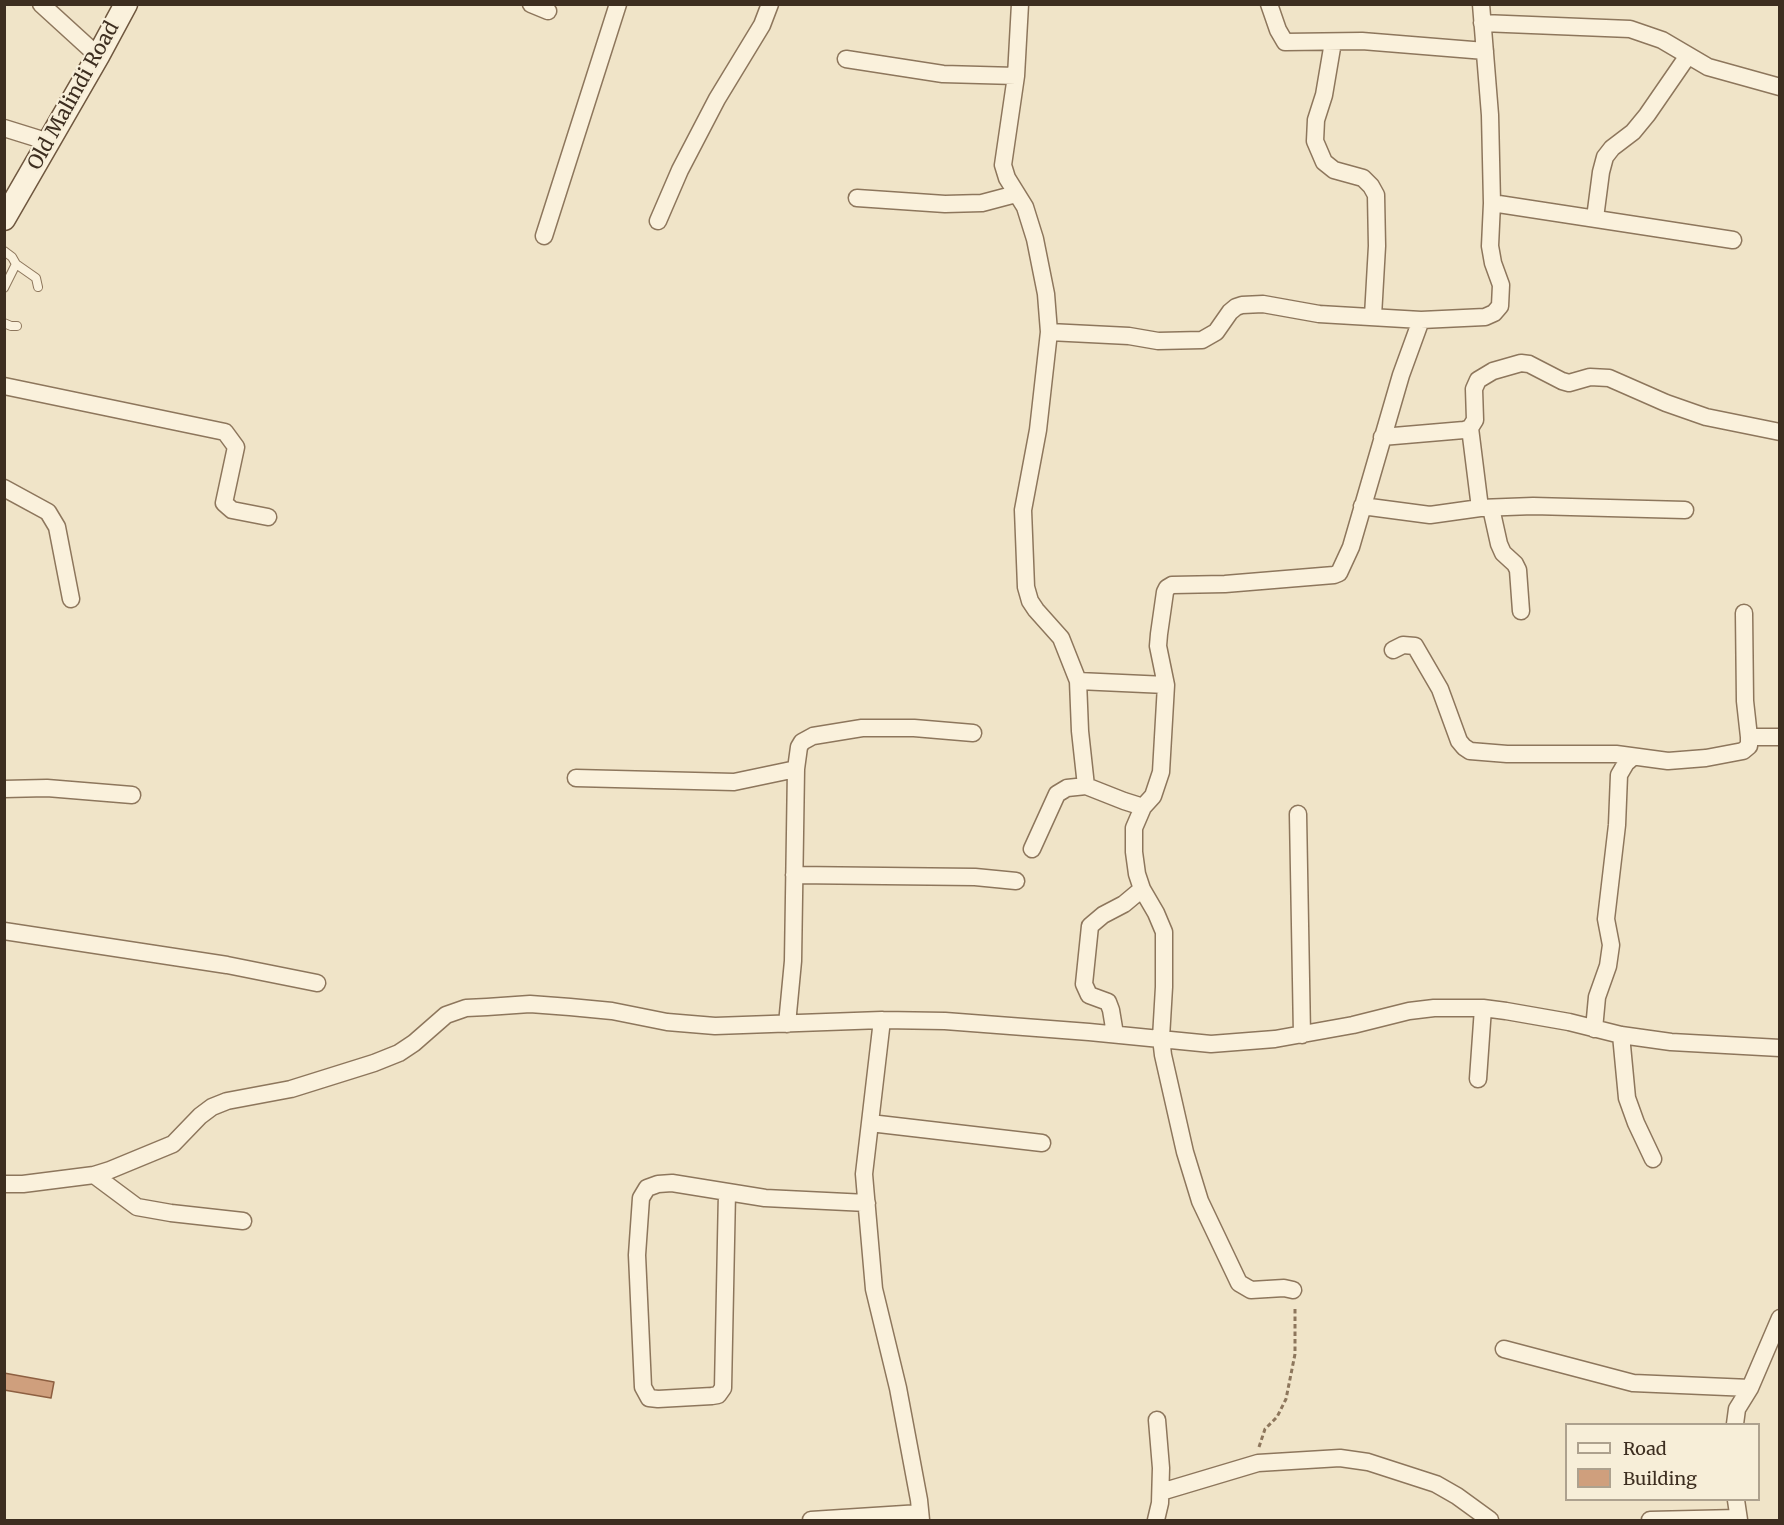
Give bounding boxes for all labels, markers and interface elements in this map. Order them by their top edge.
street label: Old Malindi Road [23,18,125,174]
legend [1565,1423,1760,1501]
text: Road [1623,1437,1667,1460]
text: Building [1623,1467,1697,1490]

